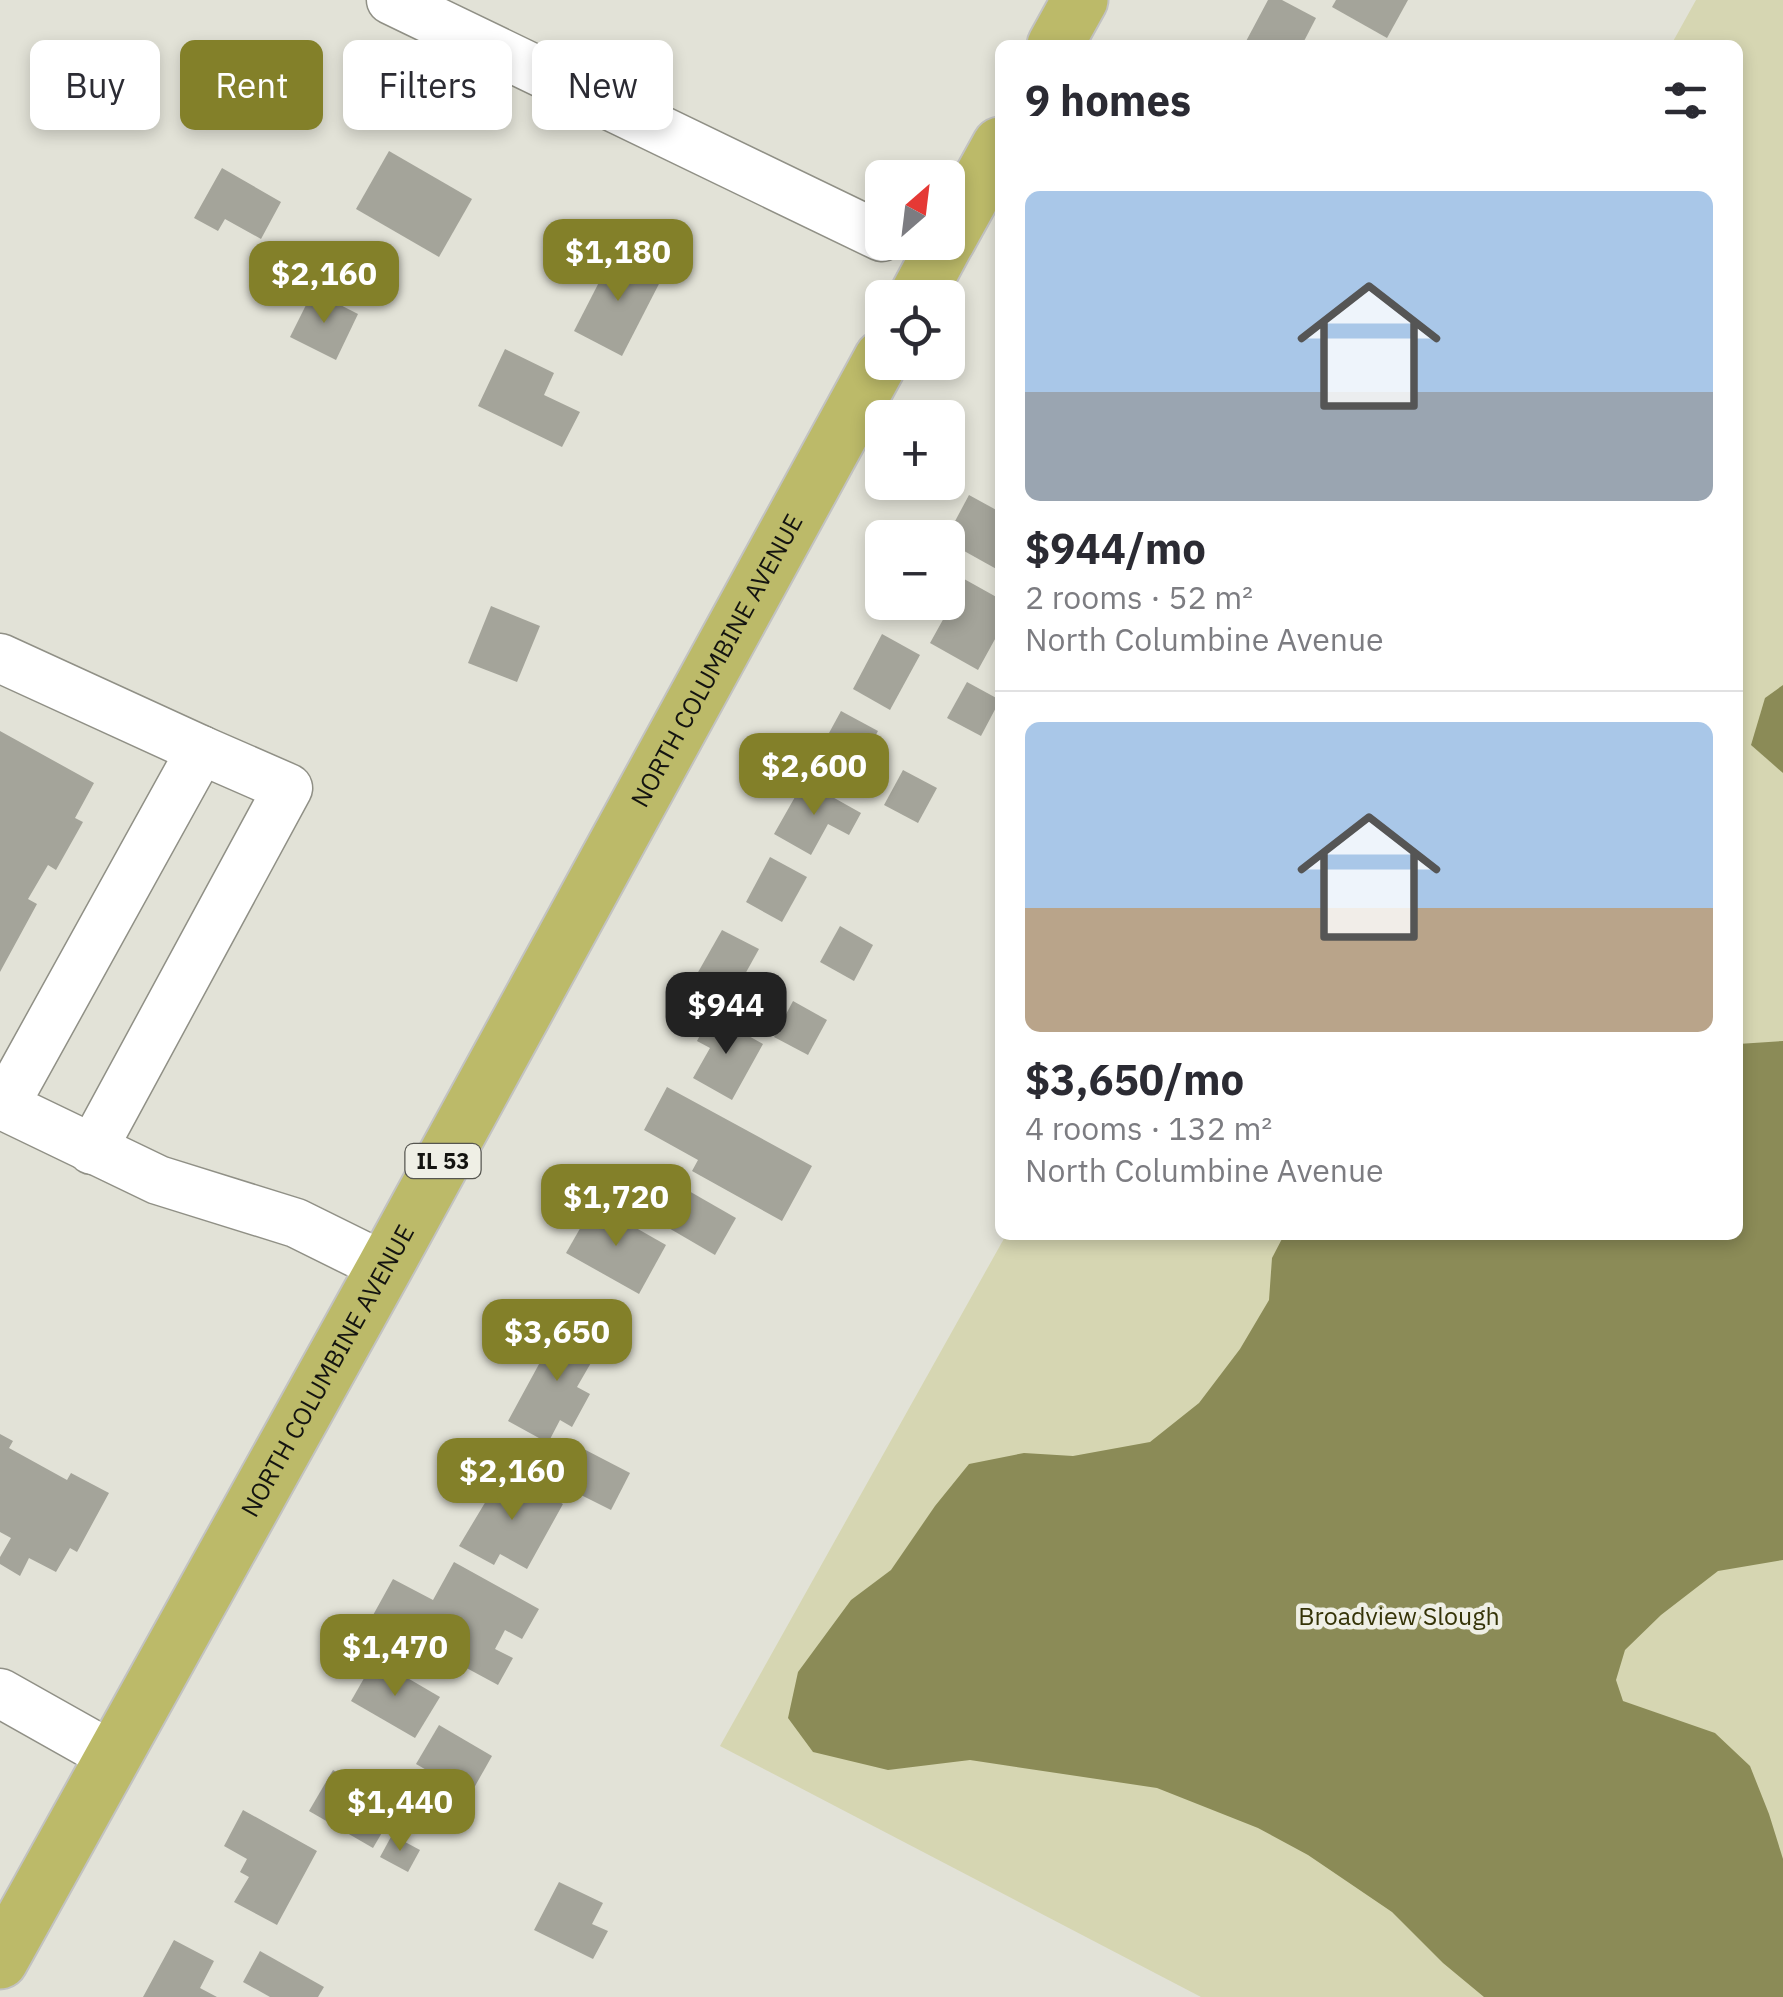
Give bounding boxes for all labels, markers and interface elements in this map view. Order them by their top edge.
chip: Buy [30,40,160,130]
chip: Rent [180,40,323,130]
chip: Filters [343,40,512,130]
chip: New [532,40,673,130]
text: 9 homes [1025,73,1191,128]
icon: filters [1658,73,1713,128]
north arrow [865,160,965,260]
map controls [865,160,965,620]
pin: $1,180 [537,219,699,304]
text: $1,180 [565,230,671,272]
pin: $2,160 [243,241,405,326]
text: $2,160 [271,252,377,294]
icon: home [1279,256,1459,436]
button: locate [865,280,965,380]
button: + [865,400,965,500]
street label: NORTH COLUMBINE AVENUE [623,508,810,813]
button: − [865,520,965,620]
text: $944/mo [1025,521,1206,576]
text: 2 rooms · 52 m² [1025,576,1253,618]
text: North Columbine Avenue [1025,618,1384,660]
pin: $2,600 [733,733,895,818]
text: $2,600 [761,744,867,786]
icon: home [1279,787,1459,967]
pin: $944 [667,972,785,1057]
text: $944 [688,983,764,1025]
text: $3,650/mo [1025,1052,1244,1107]
text: 4 rooms · 132 m² [1025,1107,1272,1149]
road number: IL 53 [406,1144,480,1178]
text: North Columbine Avenue [1025,1149,1384,1191]
pin: $1,720 [535,1164,697,1249]
text: $1,720 [563,1175,669,1217]
street label: NORTH COLUMBINE AVENUE [233,1218,421,1522]
pin: $3,650 [476,1299,638,1384]
text: $3,650 [504,1310,610,1352]
pin: $2,160 [431,1438,593,1523]
text: $2,160 [459,1449,565,1491]
park label: Broadview Slough [1298,1599,1500,1632]
pin: $1,470 [314,1614,476,1699]
text: $1,470 [342,1625,448,1667]
pin: $1,440 [319,1769,481,1854]
text: $1,440 [347,1780,453,1822]

